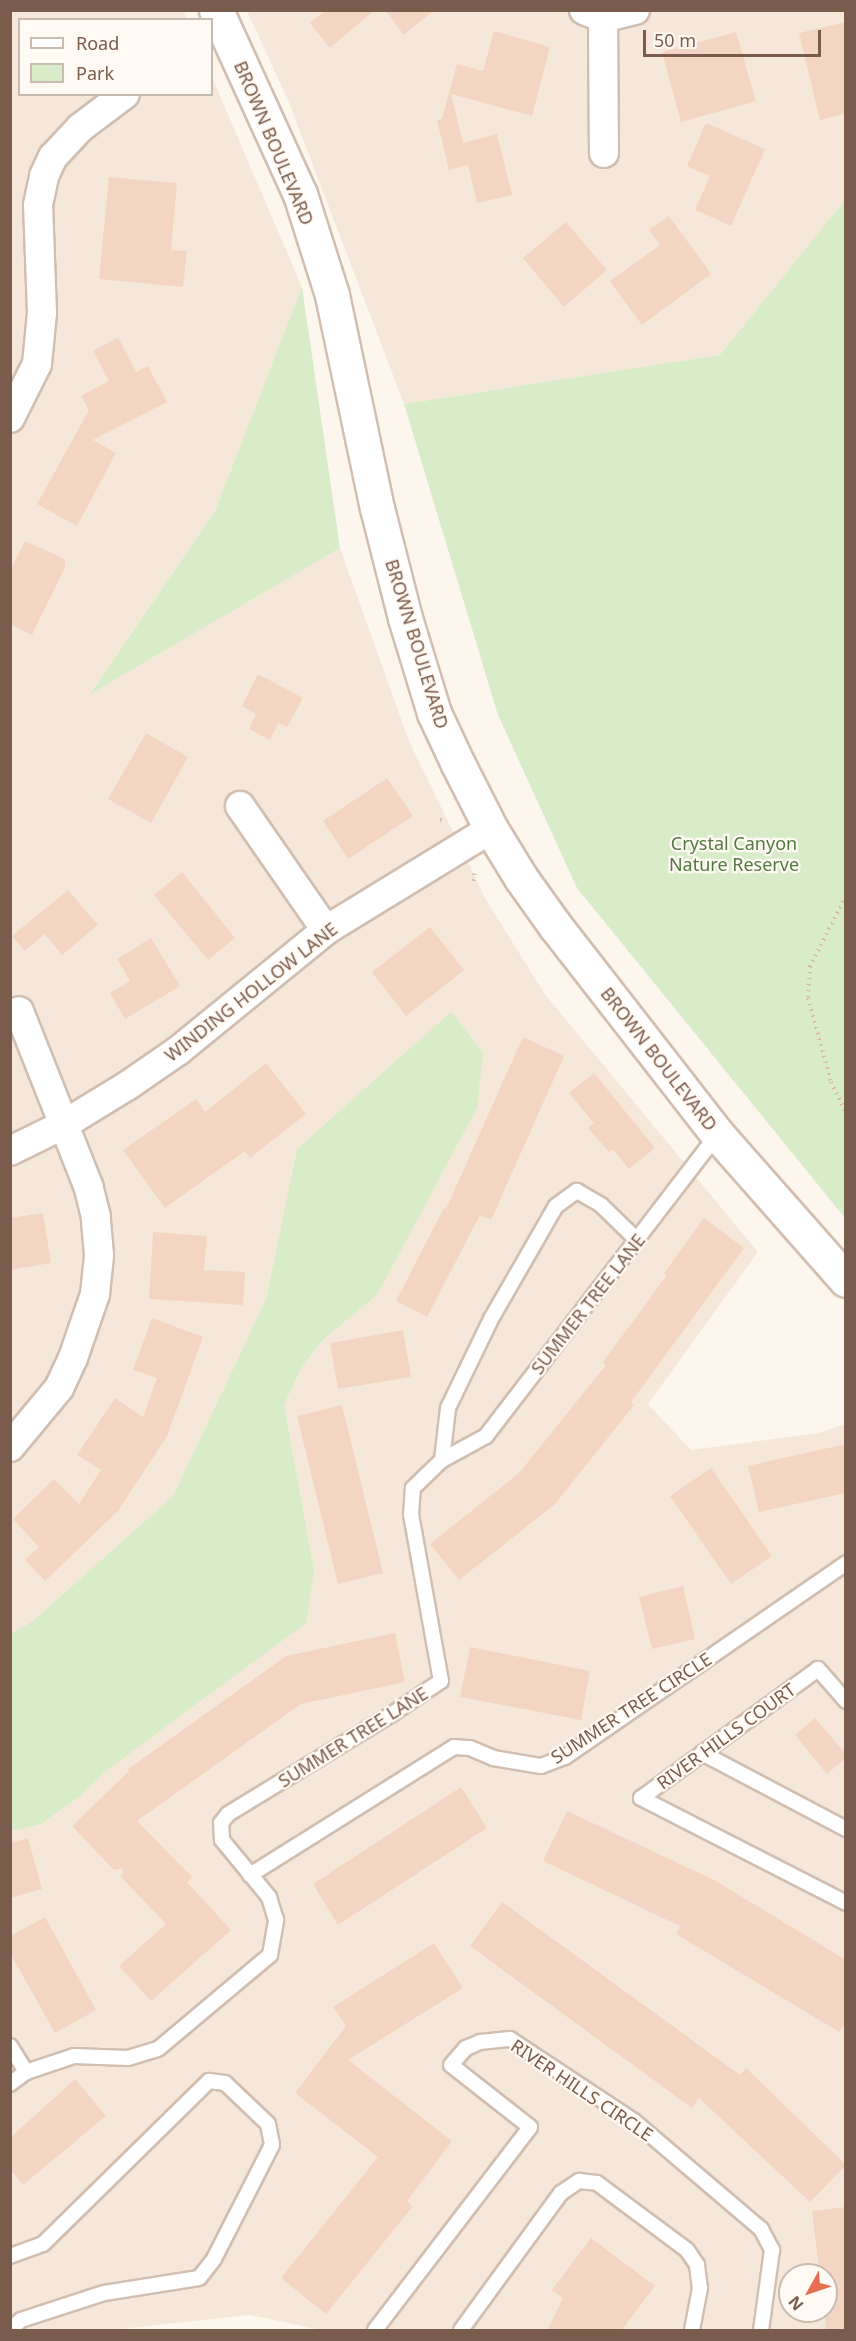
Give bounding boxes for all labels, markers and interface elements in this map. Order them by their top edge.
legend [18,18,213,96]
scale bar [646,18,824,56]
text: 50 m [654,28,696,52]
text: Road [76,31,119,55]
street label: BROWN BOULEVARD [230,58,318,228]
text: Park [76,61,114,85]
street label: BROWN BOULEVARD [381,557,453,731]
park label: Crystal Canyon Nature Reserve [669,833,799,876]
street label: WINDING HOLLOW LANE [160,918,342,1066]
street label: BROWN BOULEVARD [596,983,722,1135]
street label: SUMMER TREE LANE [527,1230,649,1378]
street label: SUMMER TREE CIRCLE [547,1648,715,1768]
street label: RIVER HILLS COURT [652,1678,800,1794]
street label: SUMMER TREE LANE [274,1682,432,1792]
street label: RIVER HILLS CIRCLE [507,2035,657,2145]
north arrow [778,2263,838,2323]
text: N [783,2291,808,2315]

